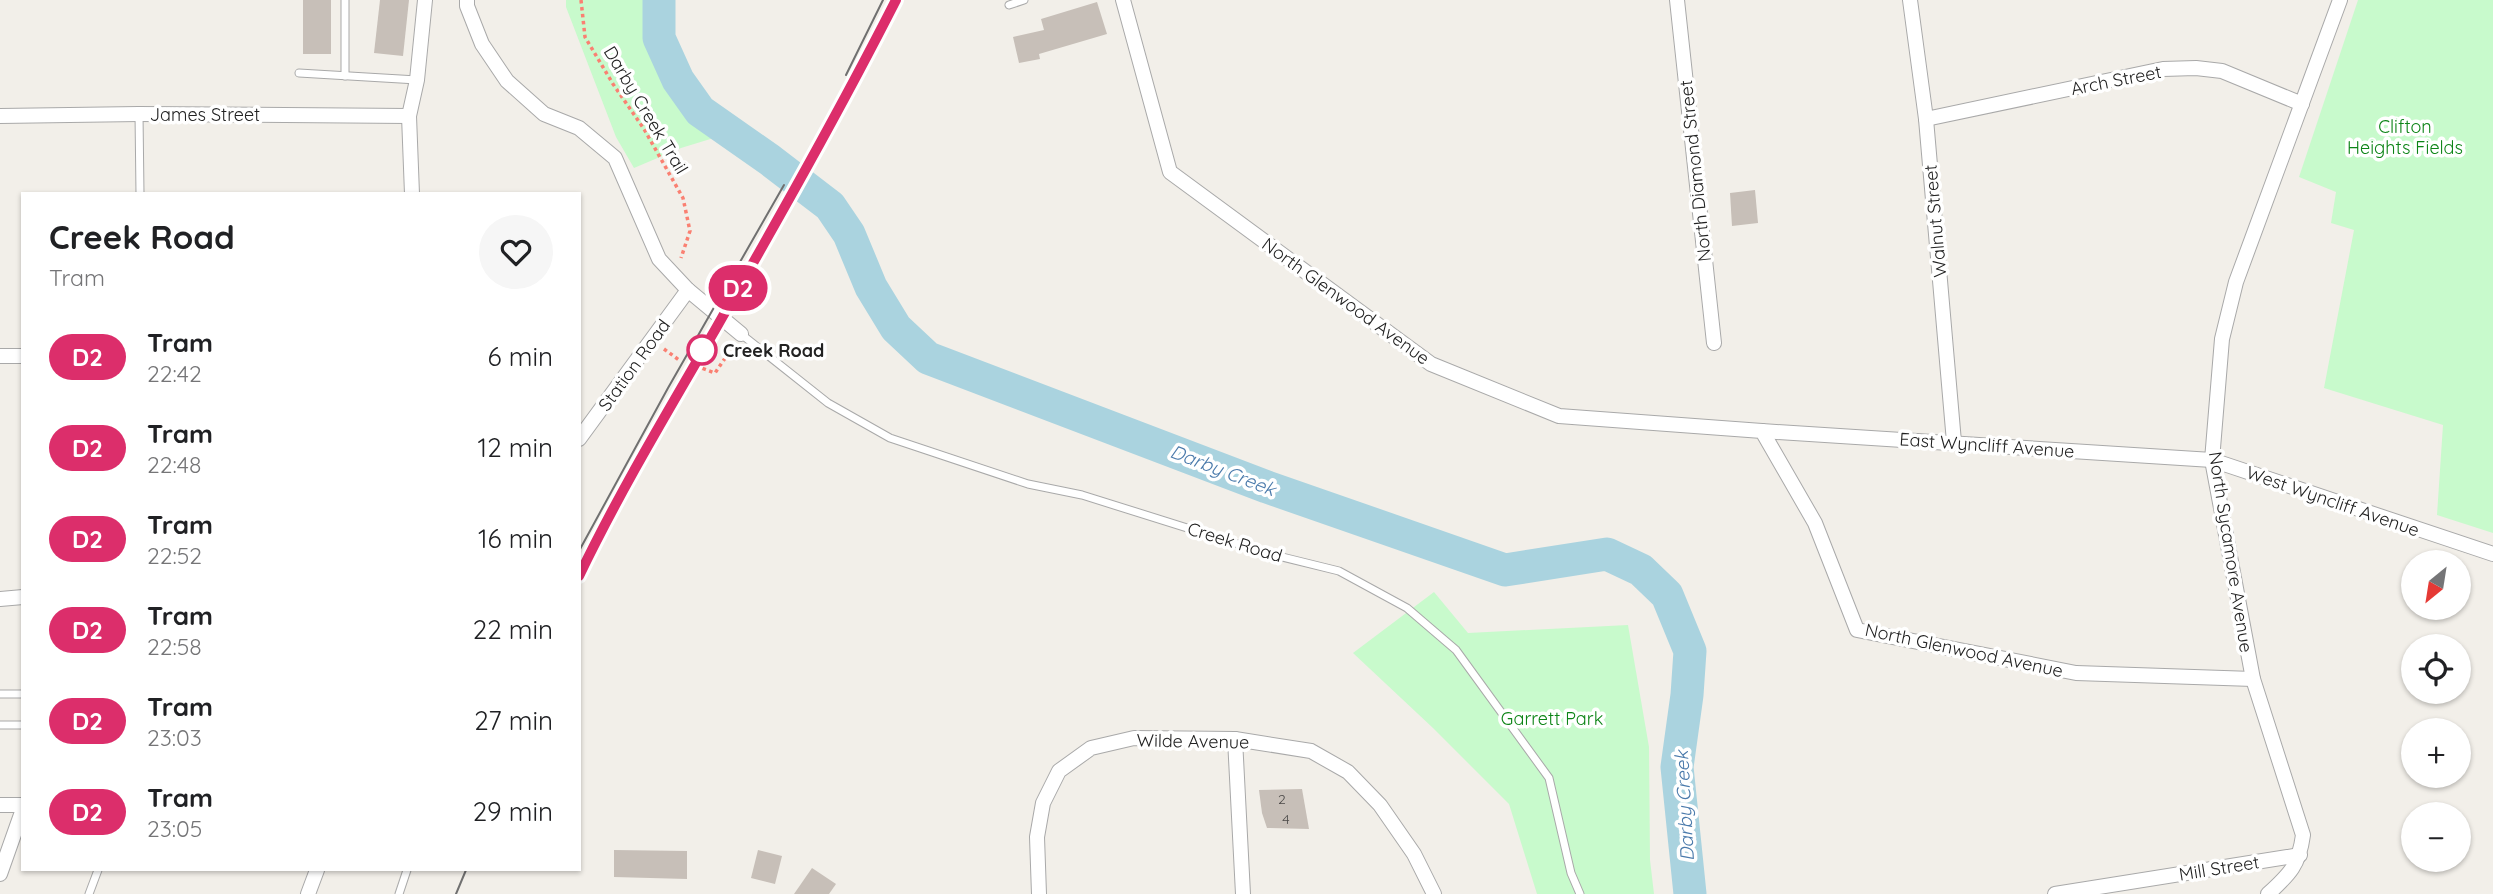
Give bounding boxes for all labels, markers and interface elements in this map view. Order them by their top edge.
street label: Darby Creek Trail [599,42,693,178]
street label: Arch Street [2069,60,2163,100]
street label: North Diamond Street [1674,79,1716,263]
street label: James Street [150,103,260,126]
park label: Clifton Heights Fields [2347,115,2463,159]
street label: Walnut Street [1919,164,1951,278]
button: heart [479,215,553,289]
text: Creek Road [49,216,235,257]
street label: North Glenwood Avenue [1258,232,1434,370]
text: Tram [49,263,105,292]
line badge: D2 [706,265,770,311]
text: D2 [723,273,753,303]
street label: Station Road [593,315,675,415]
text: Tram [147,326,213,359]
marker: Creek Road [687,335,717,365]
place label: Creek Road [723,339,824,362]
text: 6 min [488,340,553,373]
text: D2 [72,342,103,372]
text: 22:42 [147,359,202,388]
text: Tram [147,417,213,450]
street label: East Wyncliff Avenue [1899,427,2075,463]
text: 12 min [478,431,553,464]
text: D2 [72,433,103,463]
water label: Darby Creek [1167,439,1281,502]
text: 22:48 [147,450,201,479]
street label: North Sycamore Avenue [2204,450,2258,654]
street label: West Wyncliff Avenue [2243,461,2423,541]
text: Tram [147,508,213,541]
street label: Creek Road [1185,517,1285,567]
text: 16 min [478,522,553,555]
text: D2 [72,524,103,554]
text: 22:52 [147,541,202,570]
north arrow [2401,550,2471,620]
map controls [2401,550,2471,872]
text: Tram [147,599,213,632]
text: 22 min [473,613,553,646]
text: D2 [72,615,103,645]
street label: North Glenwood Avenue [1863,618,2065,682]
text: 22:58 [147,632,202,661]
button: locate [2401,634,2471,704]
text: Tram [147,690,213,723]
text: 27 min [474,704,553,737]
text: D2 [72,706,103,736]
park label: Garrett Park [1501,707,1603,730]
button: + [2401,718,2471,788]
text: 23:03 [147,723,202,752]
street label: Wilde Avenue [1136,729,1250,753]
water label: Darby Creek [1669,748,1699,862]
text: Tram [147,781,213,814]
house number: 2 [1278,790,1286,808]
text: 29 min [473,795,553,828]
text: D2 [72,797,103,827]
button: − [2401,802,2471,872]
house number: 4 [1282,810,1290,828]
text: 23:05 [147,814,202,843]
street label: Mill Street [2177,850,2261,886]

